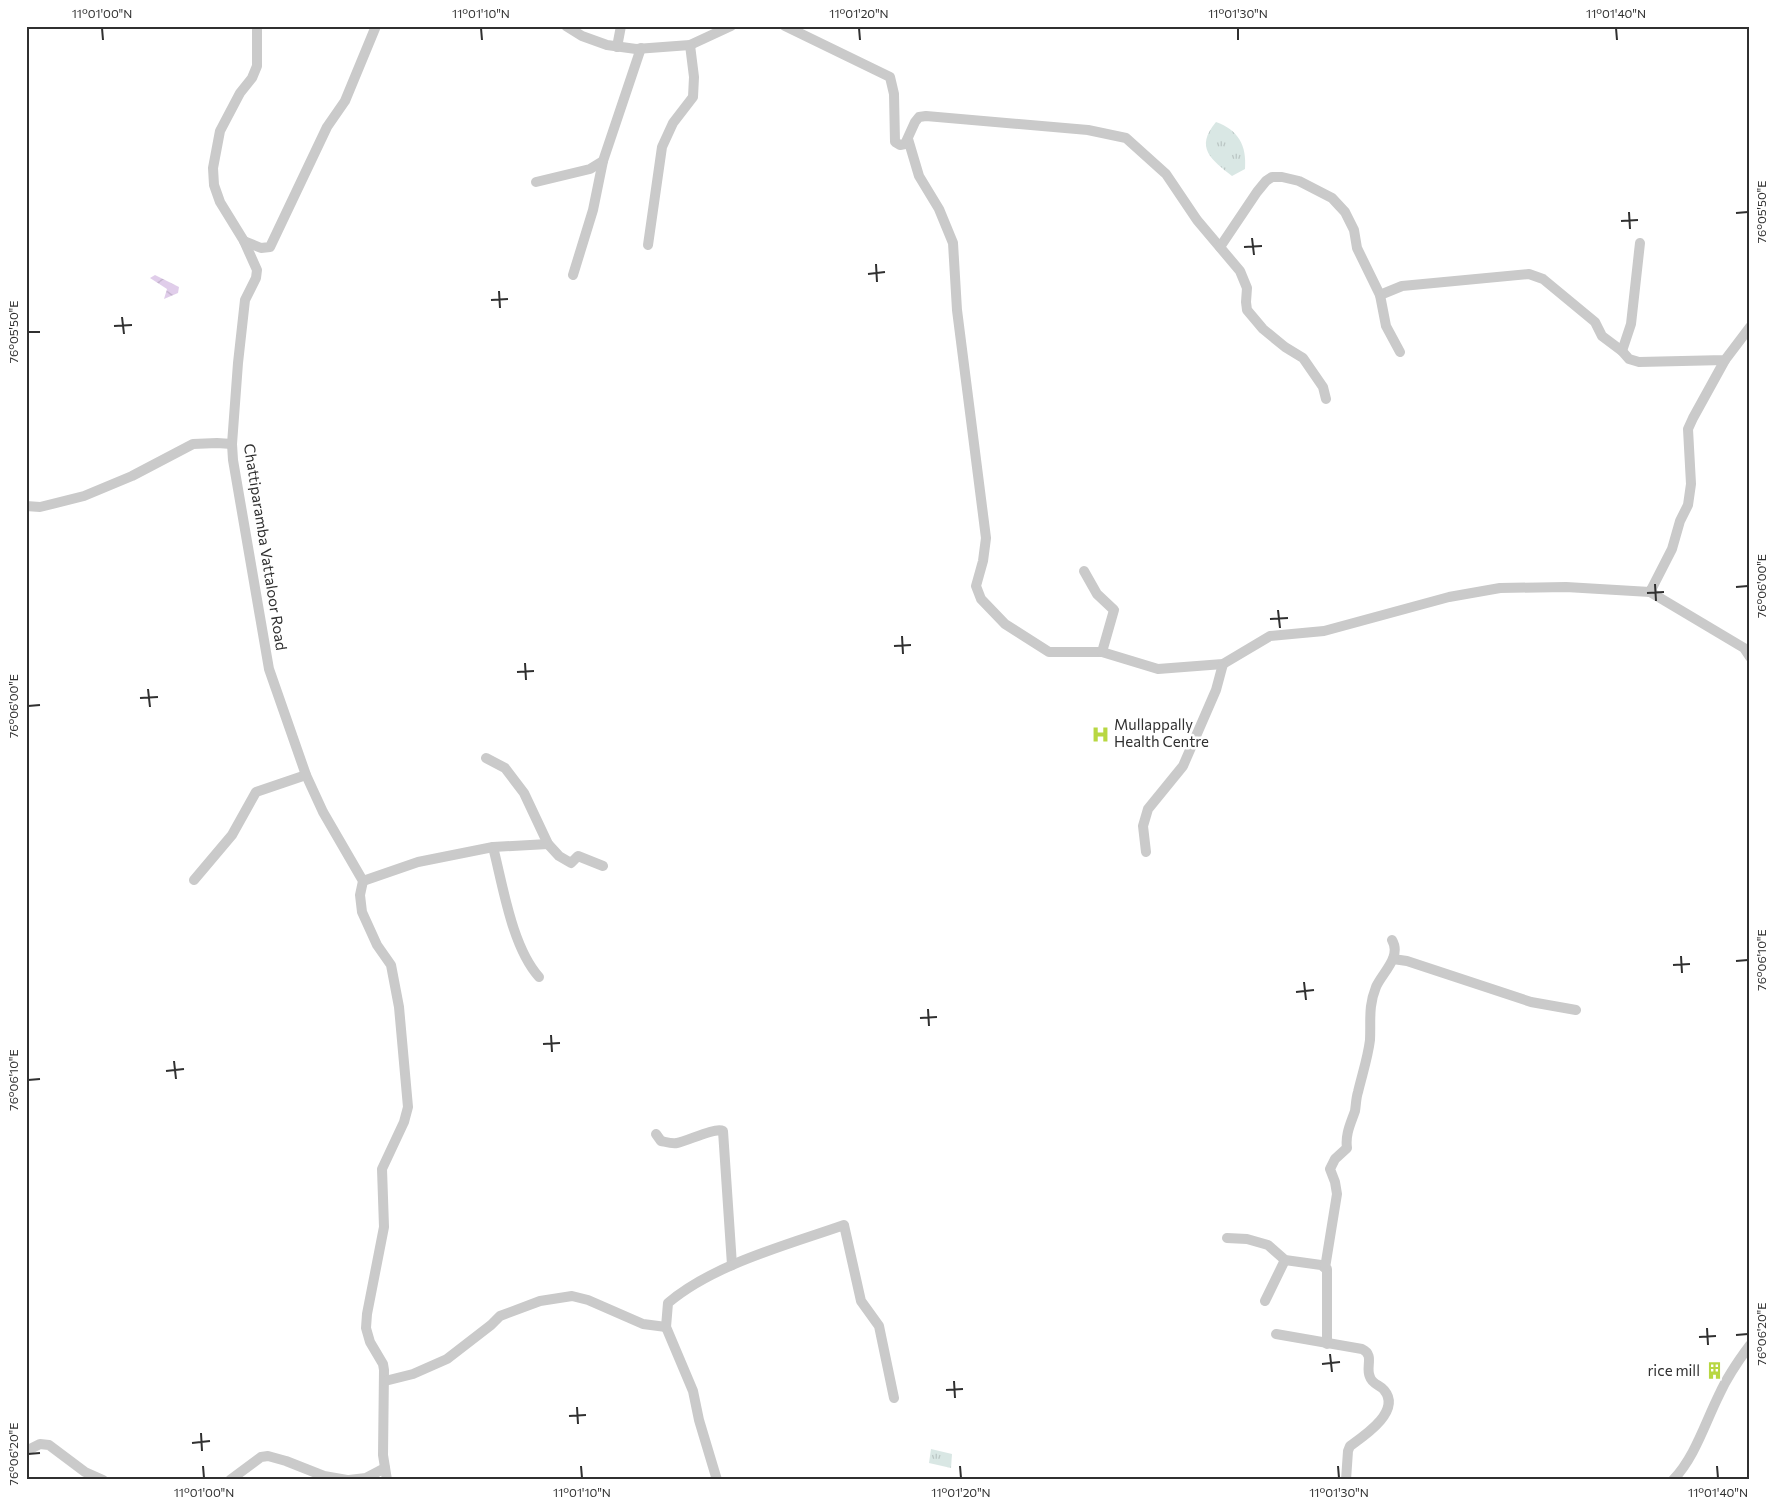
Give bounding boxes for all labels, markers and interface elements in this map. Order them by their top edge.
text: 11°01'00"N [72,6,132,20]
text: 11°01'10"N [452,6,510,20]
text: 11°01'20"N [829,6,889,20]
text: 11°01'30"N [1208,6,1268,20]
text: 11°01'40"N [1586,6,1646,20]
text: 76°05'50"E [1754,181,1768,243]
text: 76°05'50"E [6,301,20,363]
street label: Chattiparamba Vattaloor Road [241,442,291,652]
text: 76°06'00"E [1754,554,1768,618]
text: 76°06'00"E [6,674,20,738]
place label: Mullappally Health Centre [1114,715,1209,750]
hospital icon: Mullappally Health Centre [1090,724,1110,744]
text: 76°06'10"E [1754,929,1768,991]
text: 76°06'10"E [6,1049,20,1111]
text: 76°06'20"E [1754,1303,1768,1365]
place label: rice mill [1647,1361,1700,1379]
building icon: rice mill [1704,1361,1724,1381]
text: 76°06'20"E [6,1423,20,1485]
text: 11°01'00"N [174,1485,234,1499]
text: 11°01'10"N [553,1485,611,1499]
text: 11°01'20"N [931,1485,991,1499]
text: 11°01'30"N [1309,1485,1369,1499]
text: 11°01'40"N [1688,1485,1748,1499]

